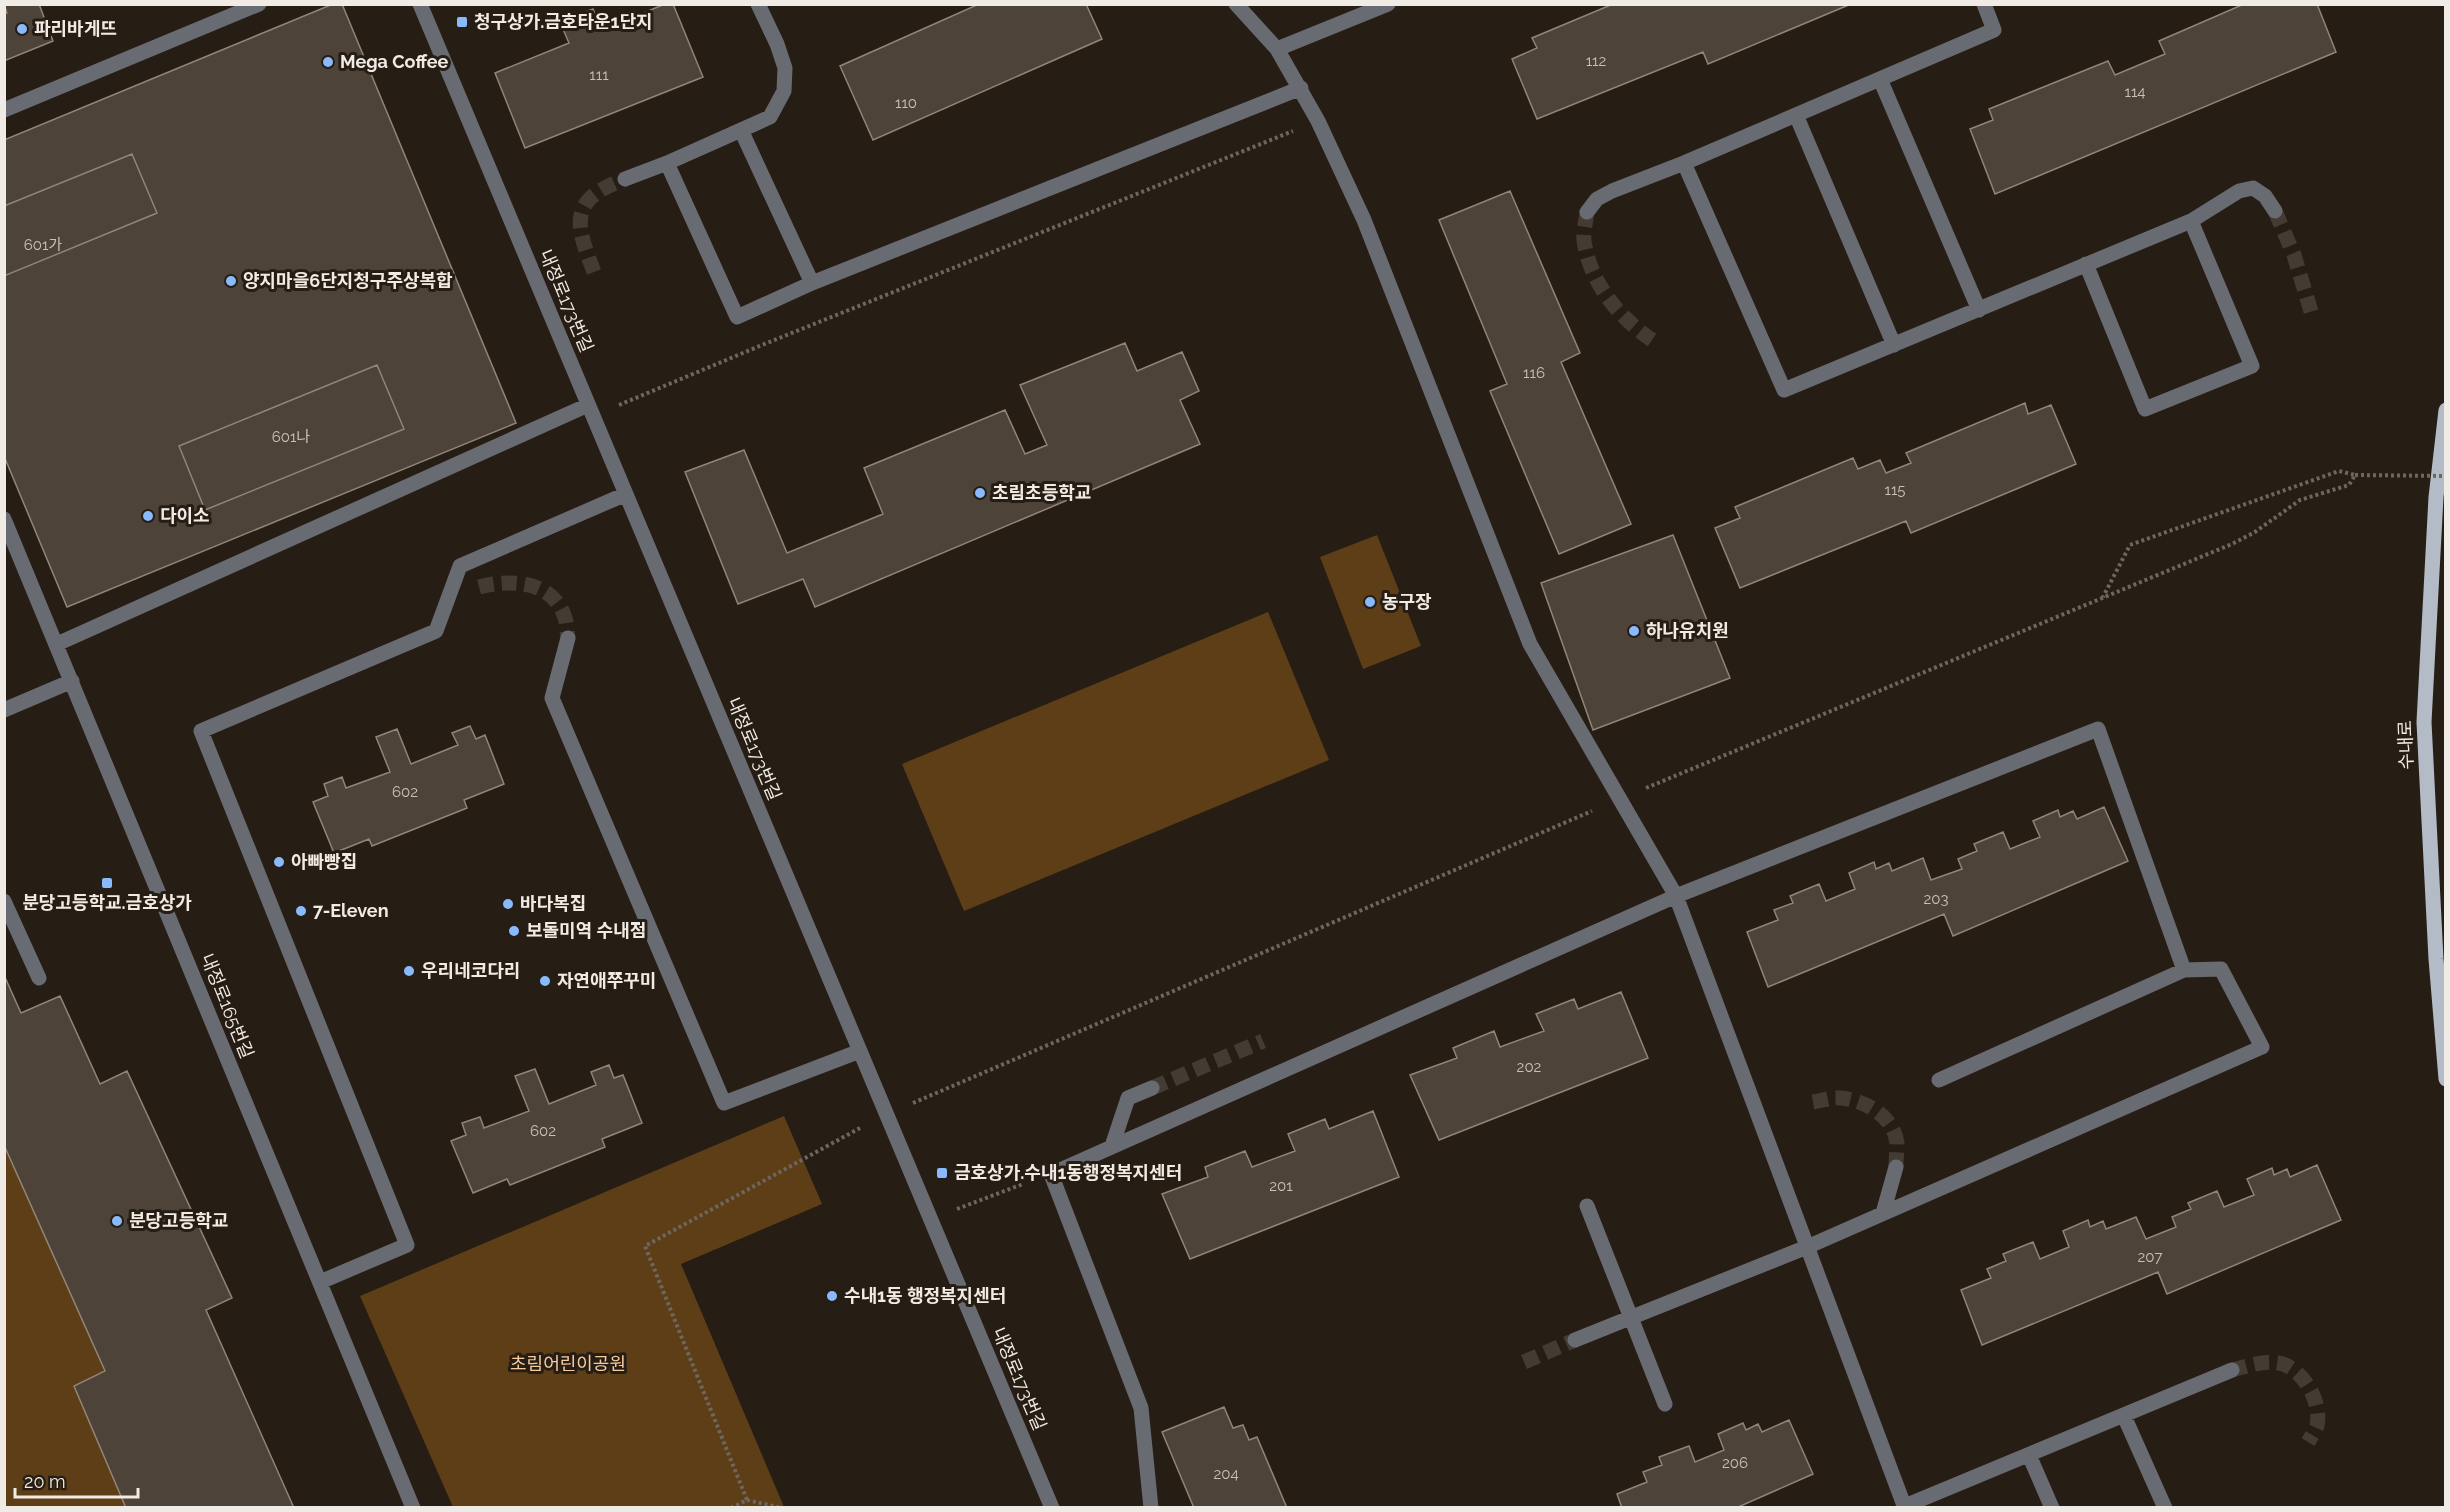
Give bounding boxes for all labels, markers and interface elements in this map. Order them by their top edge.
place label: 청구상가.금호타운1단지 [474,11,653,32]
marker: 청구상가.금호타운1단지 [455,15,469,29]
place label: 파리바게뜨 [34,18,117,39]
marker: 파리바게뜨 [15,22,29,36]
place label: Mega Coffee [340,51,449,72]
house number: 112 [1586,52,1607,70]
marker: Mega Coffee [321,55,335,69]
house number: 111 [589,66,609,84]
house number: 114 [2124,83,2146,101]
house number: 110 [895,94,917,112]
house number: 601가 [24,236,62,254]
street label: 내정로173번길 [535,246,598,355]
place label: 양지마을6단지청구주상복합 [243,270,453,291]
marker: 양지마을6단지청구주상복합 [224,274,238,288]
house number: 116 [1523,364,1545,382]
house number: 601나 [272,428,310,446]
house number: 115 [1884,481,1906,499]
place label: 초림초등학교 [992,482,1091,503]
marker: 초림초등학교 [973,486,987,500]
place label: 다이소 [160,505,210,526]
marker: 다이소 [141,509,155,523]
place label: 농구장 [1382,591,1432,612]
marker: 농구장 [1363,595,1377,609]
place label: 하나유치원 [1646,620,1729,641]
marker: 하나유치원 [1627,624,1641,638]
street label: 내정로173번길 [723,694,786,803]
street label: 수내로 [2394,720,2417,770]
house number: 602 [392,783,418,801]
place label: 아빠빵집 [291,851,357,872]
marker: 아빠빵집 [272,855,286,869]
marker: 분당고등학교.금호상가 [100,876,114,890]
house number: 203 [1923,890,1949,908]
place label: 분당고등학교.금호상가 [22,892,192,913]
place label: 바다복집 [520,893,586,914]
marker: 바다복집 [501,897,515,911]
place label: 7-Eleven [313,900,389,921]
marker: 7-Eleven [294,904,308,918]
place label: 보돌미역 수내점 [526,920,646,941]
marker: 보돌미역 수내점 [507,924,521,938]
street label: 내정로165번길 [197,950,258,1061]
place label: 우리네코다리 [421,960,520,981]
marker: 우리네코다리 [402,964,416,978]
place label: 자연애쭈꾸미 [557,970,656,991]
marker: 자연애쭈꾸미 [538,974,552,988]
house number: 202 [1517,1058,1542,1076]
house number: 602 [530,1122,556,1140]
place label: 금호상가.수내1동행정복지센터 [954,1162,1182,1183]
marker: 금호상가.수내1동행정복지센터 [935,1166,949,1180]
house number: 201 [1269,1177,1293,1195]
place label: 분당고등학교 [129,1210,228,1231]
marker: 분당고등학교 [110,1214,124,1228]
house number: 207 [2138,1248,2162,1266]
place label: 수내1동 행정복지센터 [844,1285,1006,1306]
marker: 수내1동 행정복지센터 [825,1289,839,1303]
street label: 내정로173번길 [988,1324,1051,1433]
park label: 초림어린이공원 [510,1353,626,1374]
house number: 206 [1722,1454,1748,1472]
scale bar [15,1461,138,1499]
house number: 204 [1213,1465,1239,1483]
text: 20 m [24,1471,66,1492]

